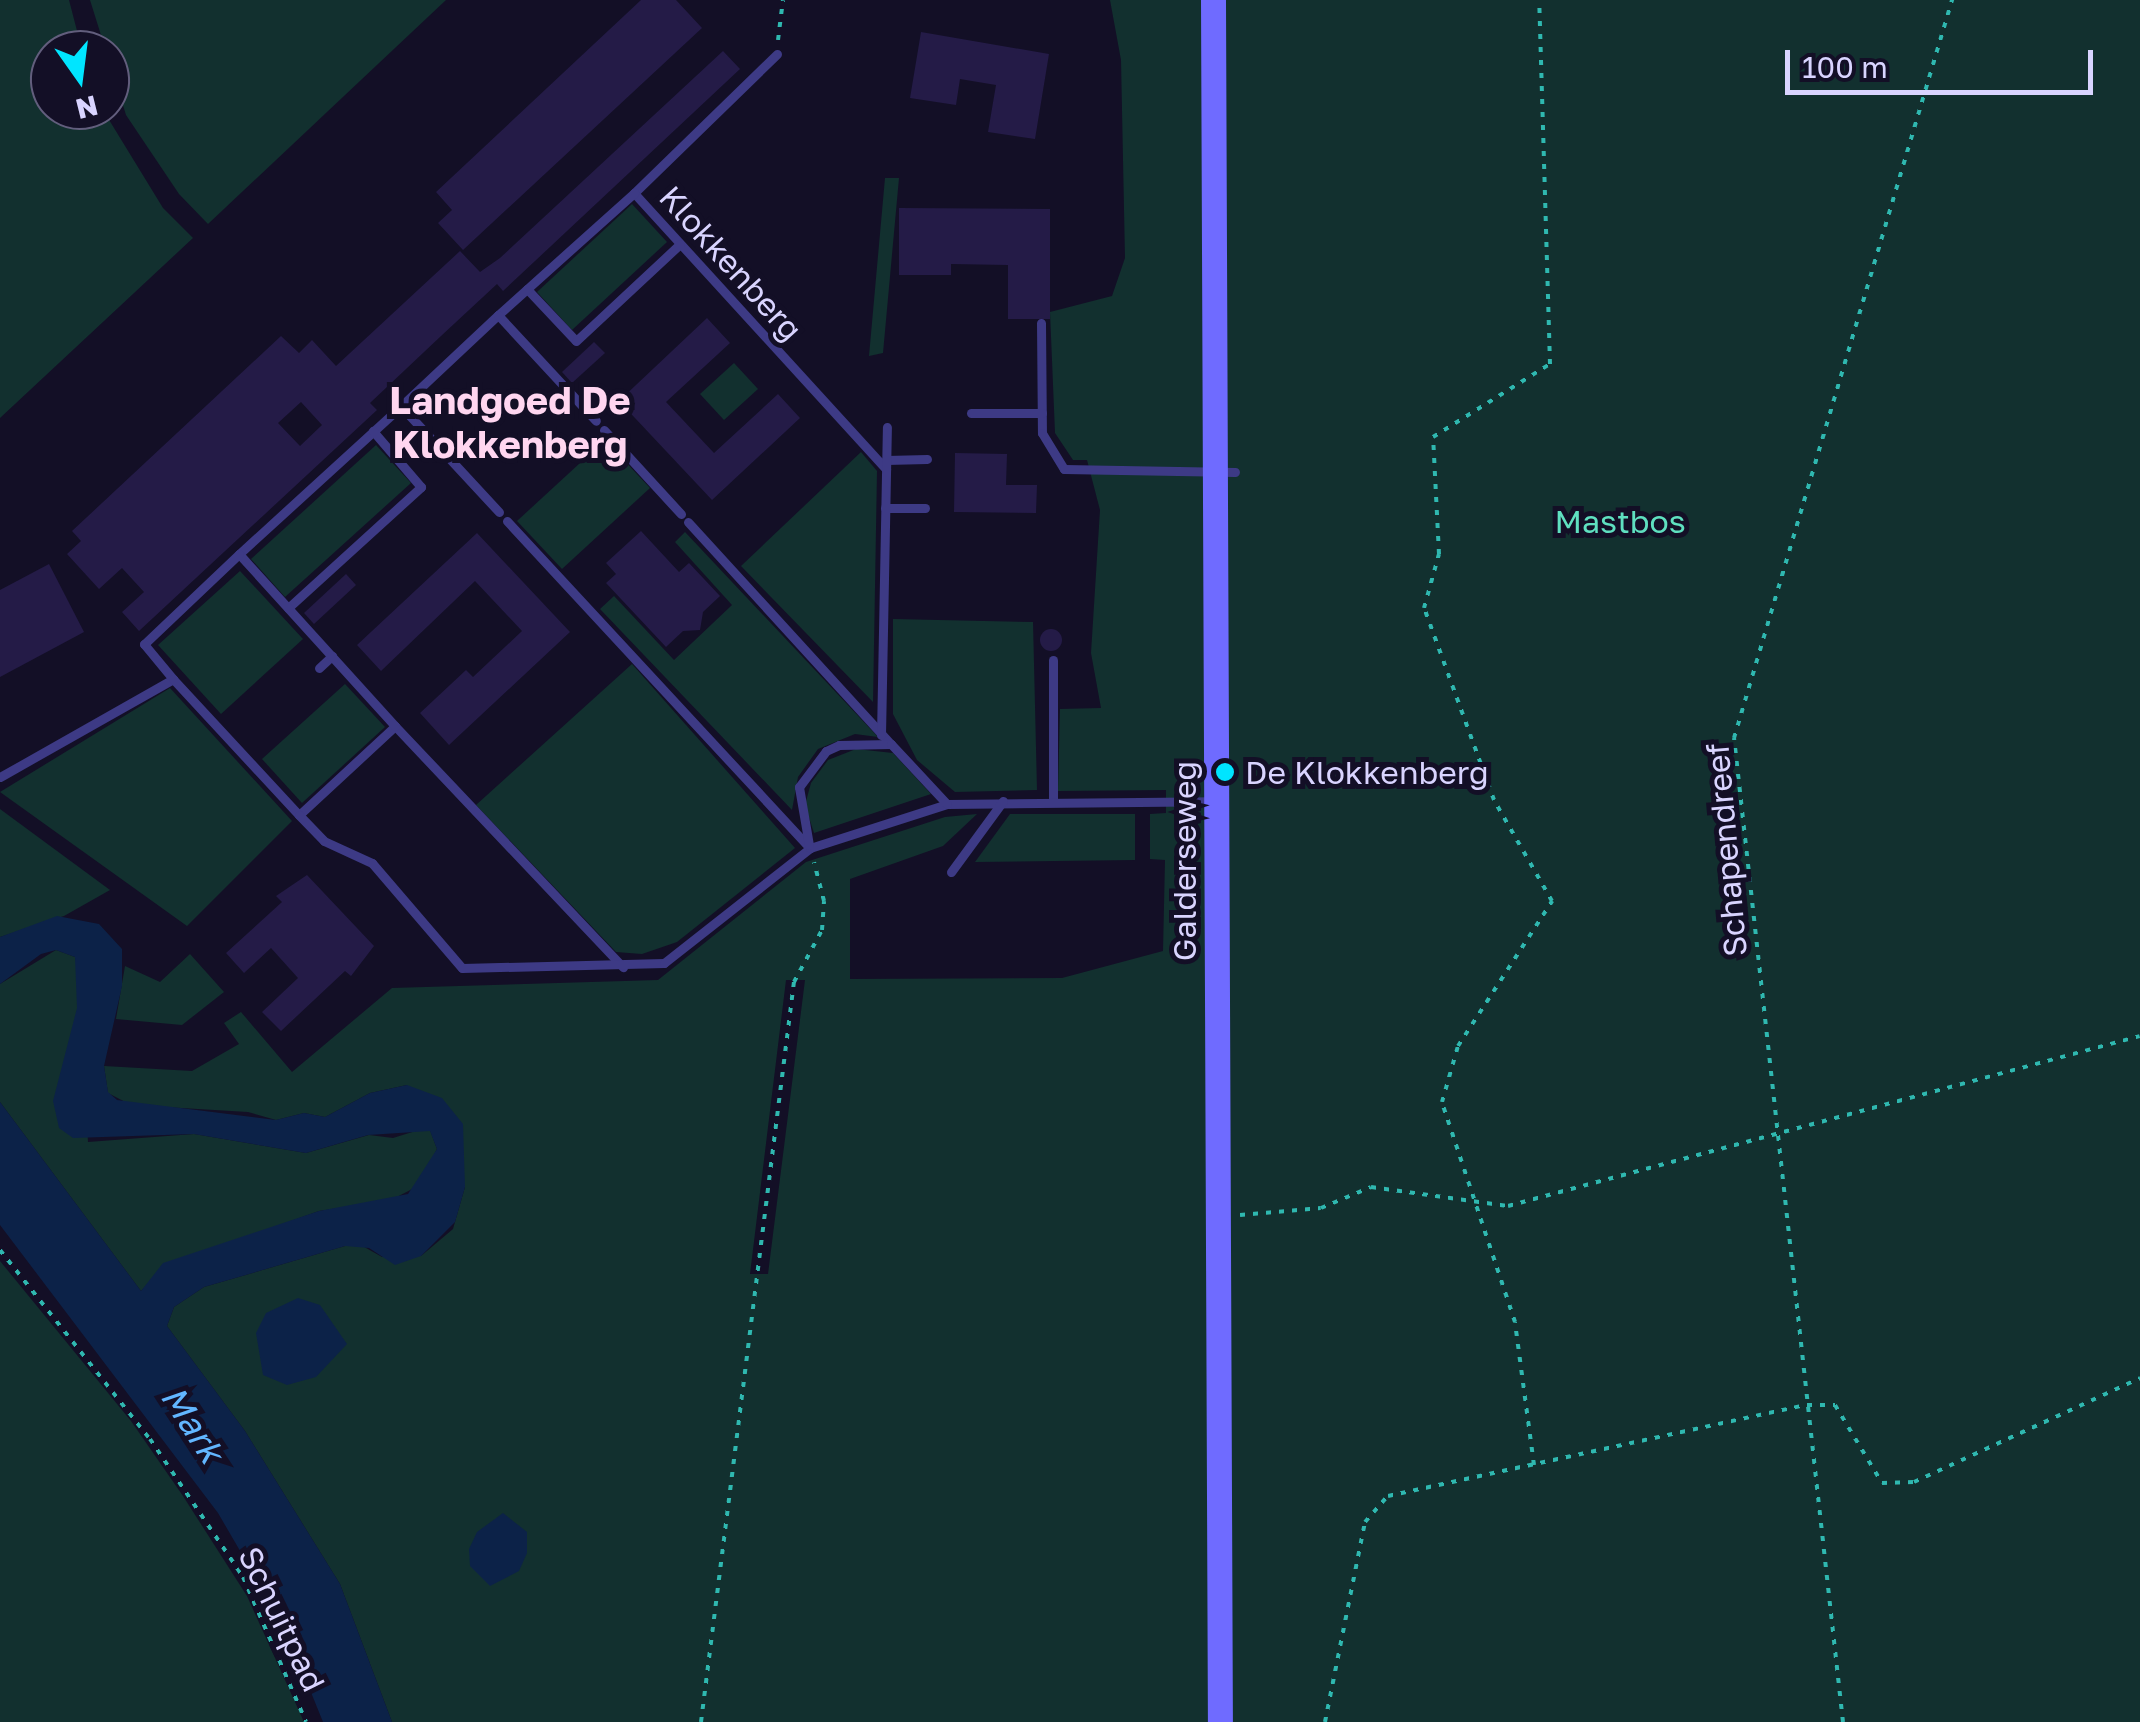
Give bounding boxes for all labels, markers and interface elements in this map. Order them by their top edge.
north arrow [30,30,130,130]
scale bar [1790,30,2098,92]
text: 100 m [1802,49,1888,85]
text: N [73,89,101,126]
street label: Klokkenberg [652,178,810,348]
district label: Landgoed De Klokkenberg [389,377,631,466]
park label: Mastbos [1554,502,1686,540]
street label: Schapendreef [1698,742,1754,958]
place label: De Klokkenberg [1245,753,1489,791]
street label: Galderseweg [1165,761,1203,961]
marker: De Klokkenberg [1214,761,1236,783]
water label: Mark [153,1378,233,1470]
street label: Schuitpad [231,1541,333,1697]

